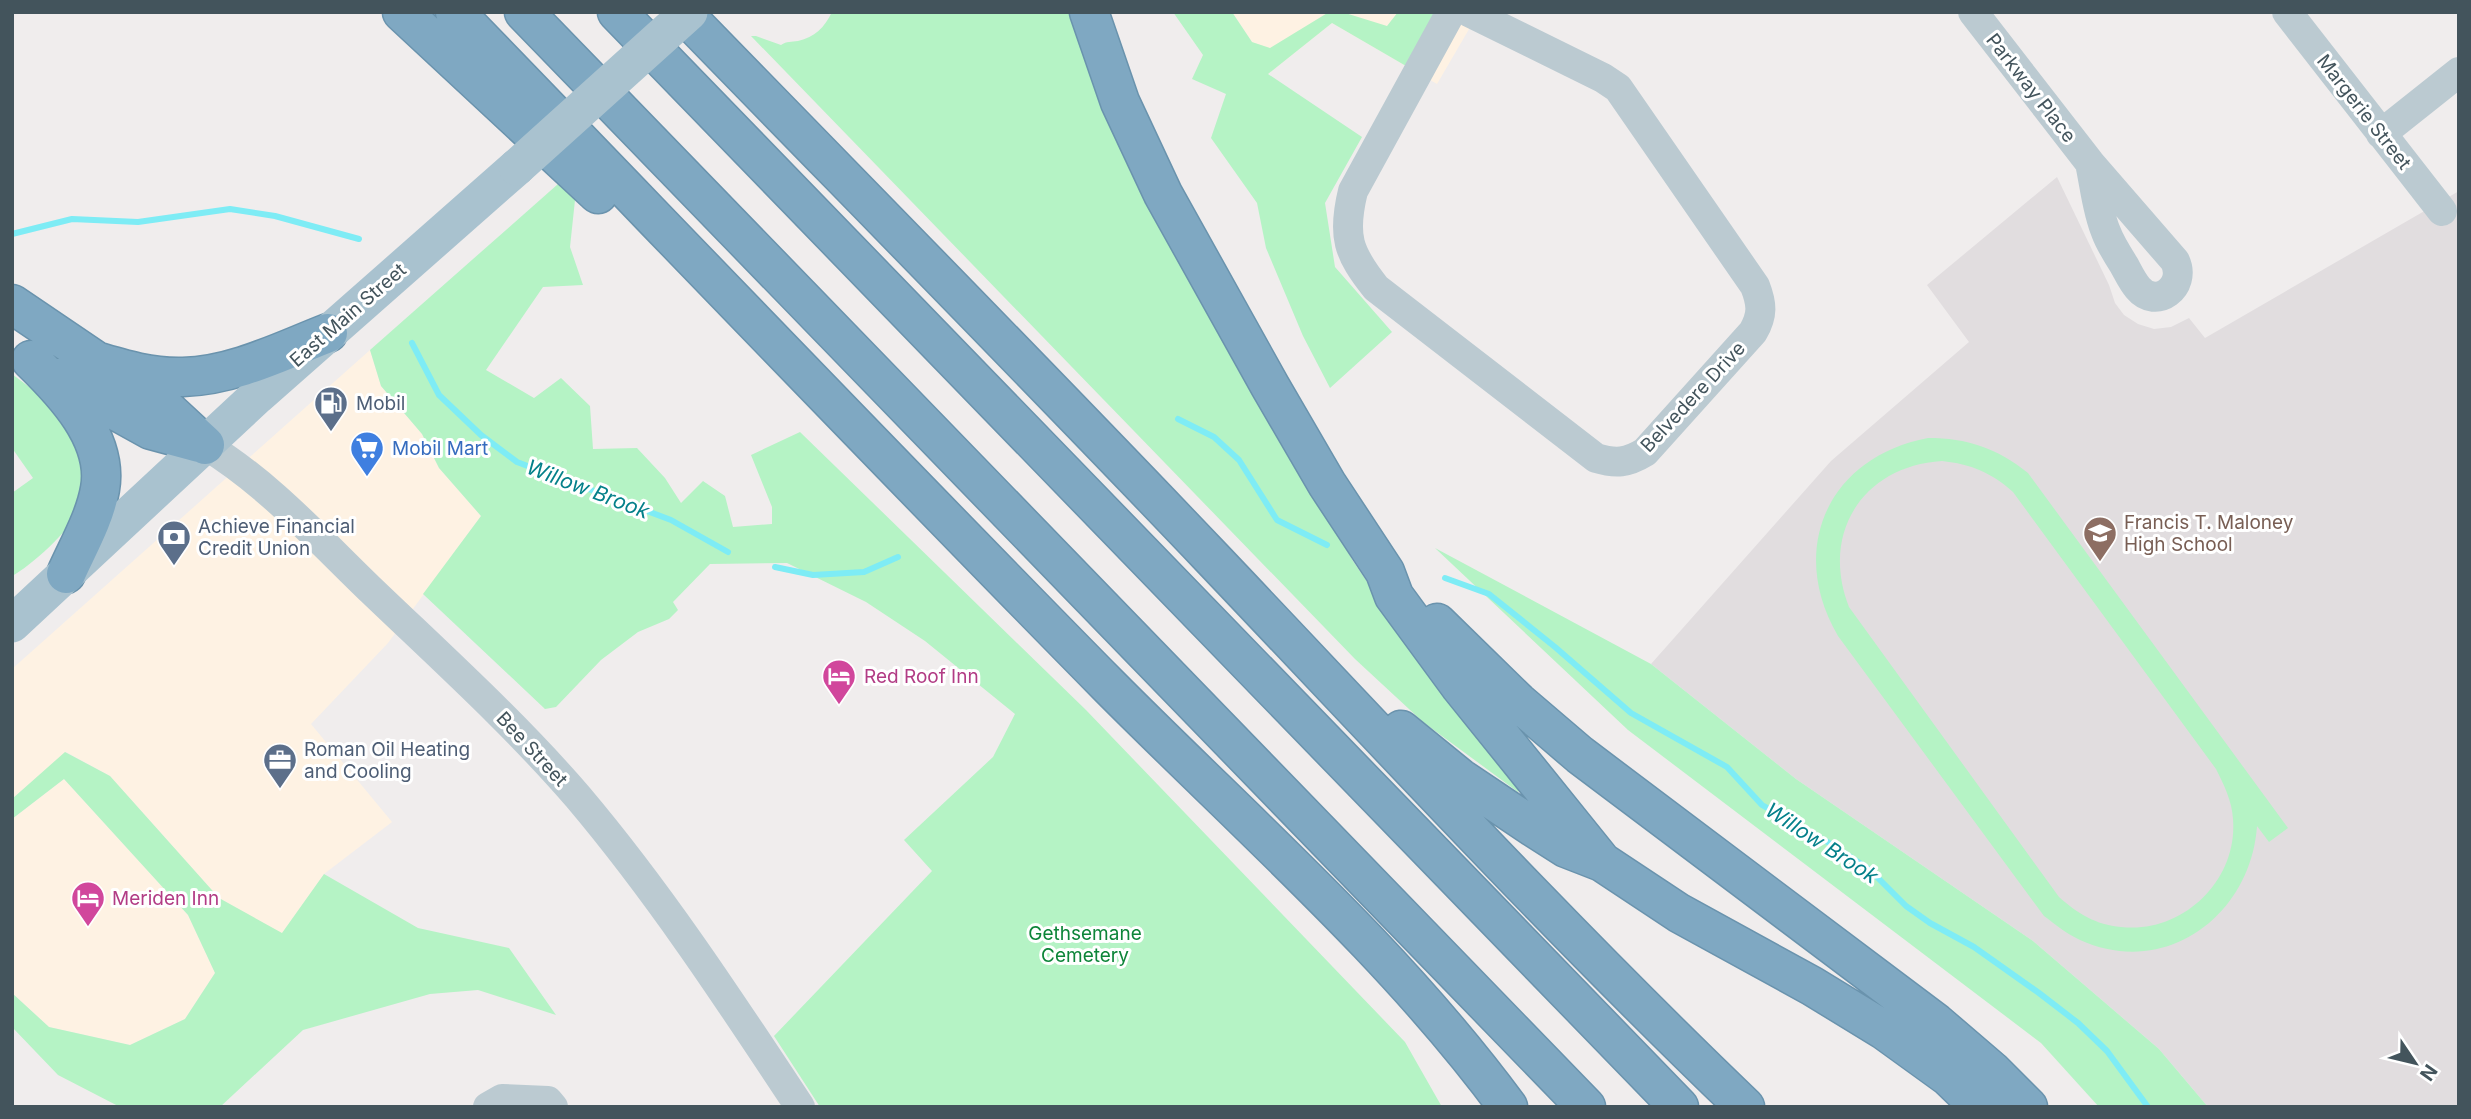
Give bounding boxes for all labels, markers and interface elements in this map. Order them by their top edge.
street label: Parkway Place [1981,29,2081,147]
street label: Margerie Street [2312,50,2416,174]
street label: East Main Street [285,258,411,372]
street label: Belvedere Drive [1636,337,1750,457]
fuel station icon: Mobil [312,384,350,433]
place label: Mobil [356,392,405,415]
supermarket icon: Mobil Mart [348,429,386,478]
place label: Mobil Mart [392,437,488,460]
water label: Willow Brook [523,454,653,524]
place label: Francis T. Maloney High School [2124,511,2294,556]
school or university icon: Francis T. Maloney High School [2081,514,2119,563]
place label: Achieve Financial Credit Union [198,515,355,560]
bank icon: Achieve Financial Credit Union [155,518,193,567]
hotel icon: Red Roof Inn [820,657,858,706]
place label: Red Roof Inn [864,665,979,688]
street label: Bee Street [492,707,572,791]
place label: Roman Oil Heating and Cooling [304,738,470,783]
office icon: Roman Oil Heating and Cooling [261,741,299,790]
water label: Willow Brook [1761,797,1883,889]
hotel icon: Meriden Inn [69,879,107,928]
place label: Meriden Inn [112,887,219,910]
park label: Gethsemane Cemetery [1028,922,1142,967]
north arrow [2380,1028,2450,1098]
text: N [2415,1060,2442,1085]

